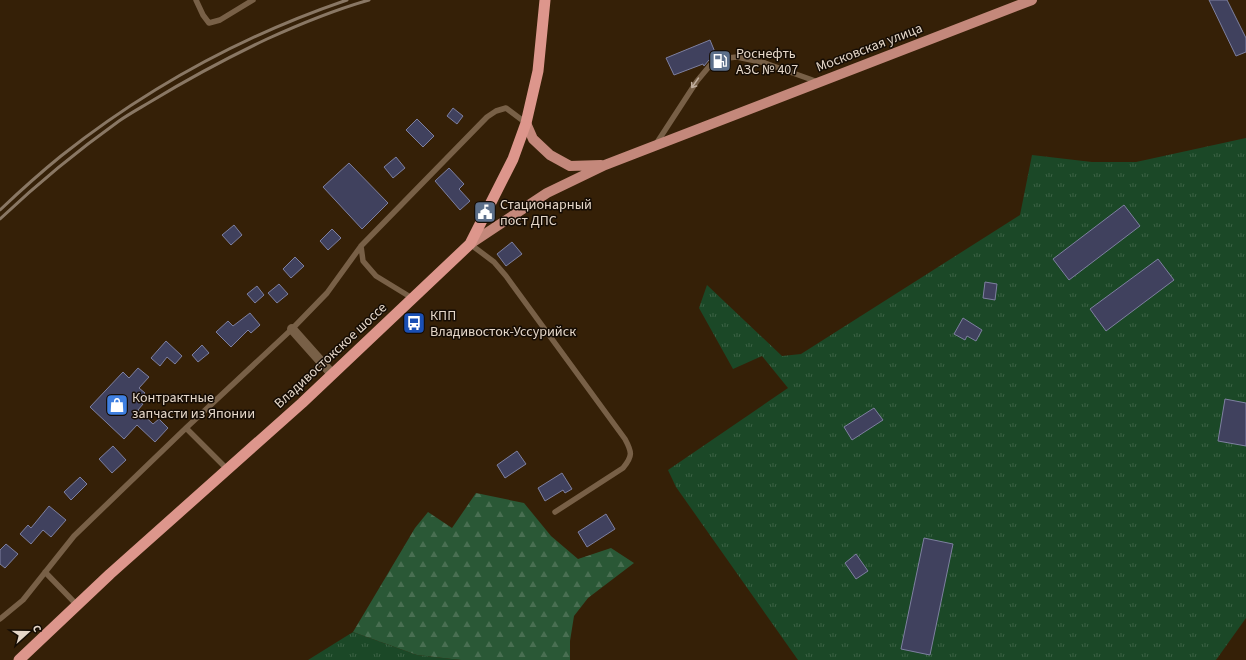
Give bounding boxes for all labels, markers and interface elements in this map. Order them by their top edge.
street label: Московская улица [813,18,925,77]
place label: Роснефть АЗС № 407 [736,44,798,80]
fuel station icon: Роснефть АЗС № 407 [707,48,733,74]
one-way arrow [691,77,699,88]
place label: Стационарный пост ДПС [500,195,592,231]
public building icon: Стационарный пост ДПС [472,199,498,225]
street label: Владивостокское шоссе [270,298,391,413]
place label: КПП Владивосток-Уссурийск [430,306,576,342]
bus stop icon: КПП Владивосток-Уссурийск [401,310,427,336]
place label: Контрактные запчасти из Японии [132,388,255,424]
shop icon: Контрактные запчасти из Японии [104,392,130,418]
north arrow [8,612,48,652]
text: С [29,623,45,635]

